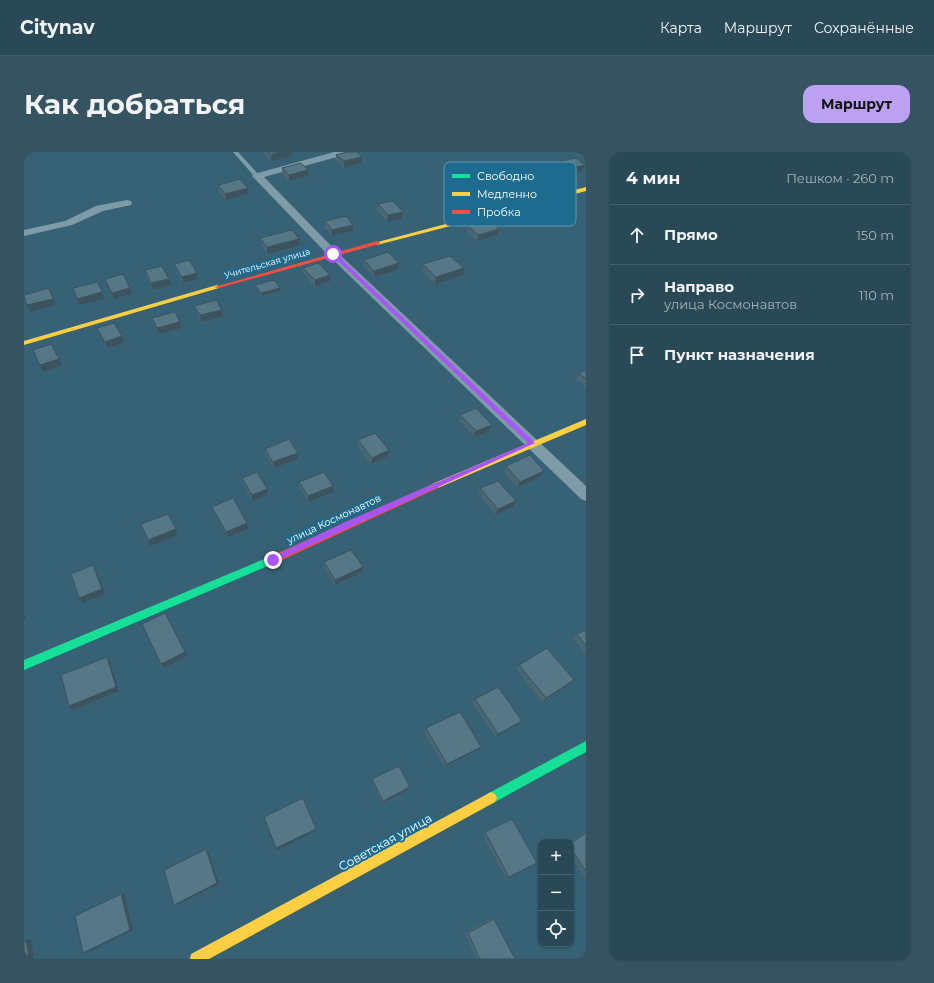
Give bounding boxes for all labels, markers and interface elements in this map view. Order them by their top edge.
text: Citynav [20,16,95,39]
text: Карта [660,19,702,37]
text: Маршрут [724,19,792,37]
text: Сохранённые [814,19,914,37]
button: Маршрут [803,85,910,123]
text: Как добраться [24,87,245,121]
legend [444,162,576,226]
text: 4 мин [626,168,680,188]
text: Свободно [477,169,534,183]
text: Пешком · 260 m [786,170,894,186]
text: Медленно [477,187,537,201]
text: Пробка [477,205,521,219]
icon: ahead [626,224,648,246]
text: Прямо [664,225,718,244]
text: 150 m [856,227,894,243]
street label: Учительская улица [223,245,311,281]
route start [324,245,342,263]
text: Направо [664,277,734,296]
icon: right [626,284,648,306]
text: 110 m [859,287,894,303]
text: улица Космонавтов [664,296,797,312]
icon: arrive [626,344,648,366]
text: Пункт назначения [664,345,815,364]
street label: улица Космонавтов [284,491,383,547]
route end [264,551,282,569]
street label: Советская улица [336,810,434,874]
map controls [538,839,574,947]
button: + [538,839,574,875]
button: − [538,875,574,911]
button: locate [538,911,574,947]

